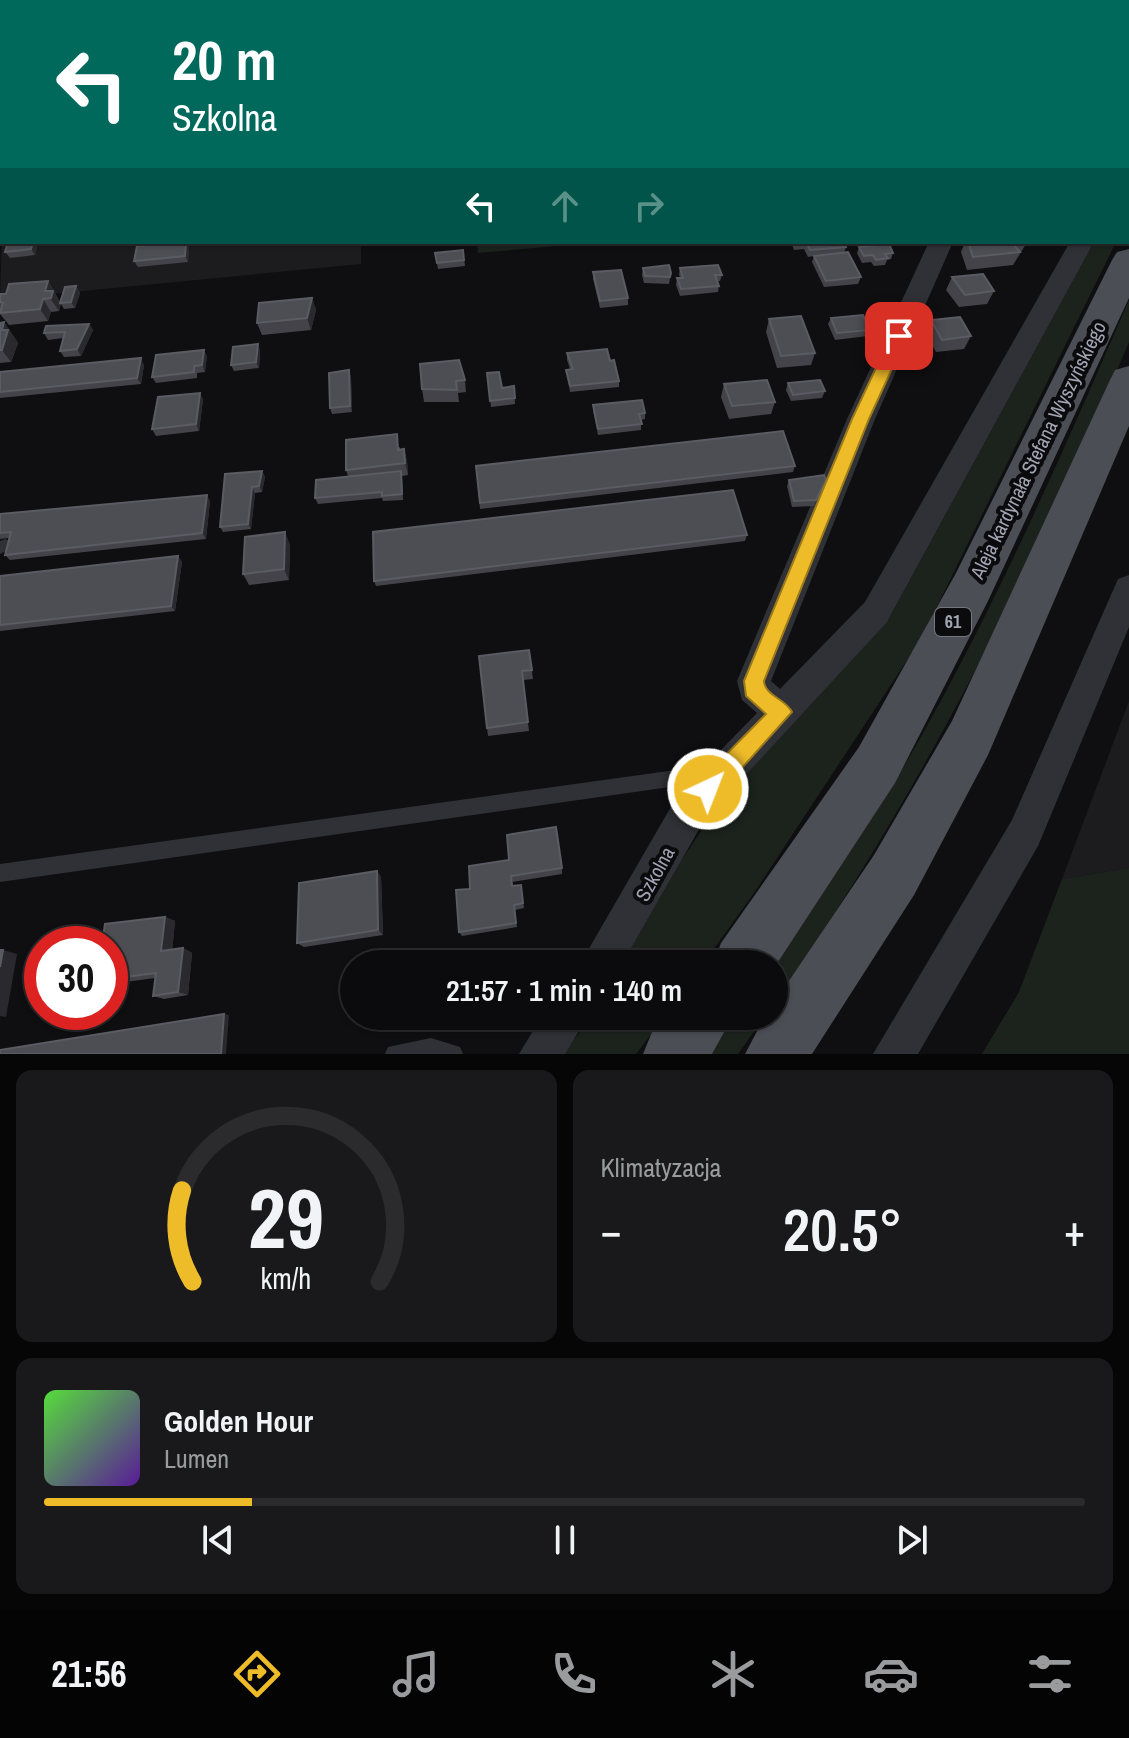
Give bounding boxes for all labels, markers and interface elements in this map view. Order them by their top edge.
text: 20 m [172,22,277,97]
icon: left [40,32,144,136]
text: Szkolna [172,94,277,142]
icon: left [459,184,503,228]
icon: ahead [543,184,587,228]
icon: right [627,184,671,228]
pin [865,302,933,370]
icon: arrive [877,314,921,358]
street label: Aleja kardynała Stefana Wyszyńskiego [963,317,1112,584]
road number: 61 [935,608,971,636]
position arrow [666,747,750,831]
street label: Szkolna [629,842,681,906]
speed limit sign: 30 [24,926,128,1030]
text: 21:57 · 1 min · 140 m [446,970,682,1010]
text: Klimatyzacja [601,1150,721,1185]
text: 29 [248,1162,324,1274]
text: 20.5° [783,1189,903,1270]
text: − [601,1200,622,1260]
text: + [1064,1200,1085,1260]
text: km/h [261,1259,312,1298]
text: Golden Hour [164,1401,313,1441]
text: Lumen [164,1441,229,1476]
icon: previous [196,1518,240,1562]
icon: pause [543,1518,587,1562]
icon: next [890,1518,934,1562]
icon: directions [229,1646,285,1702]
icon: music [388,1646,444,1702]
icon: phone [546,1646,602,1702]
icon: climate [705,1646,761,1702]
icon: car [863,1646,919,1702]
icon: filters [1022,1646,1078,1702]
text: 21:56 [51,1650,127,1698]

